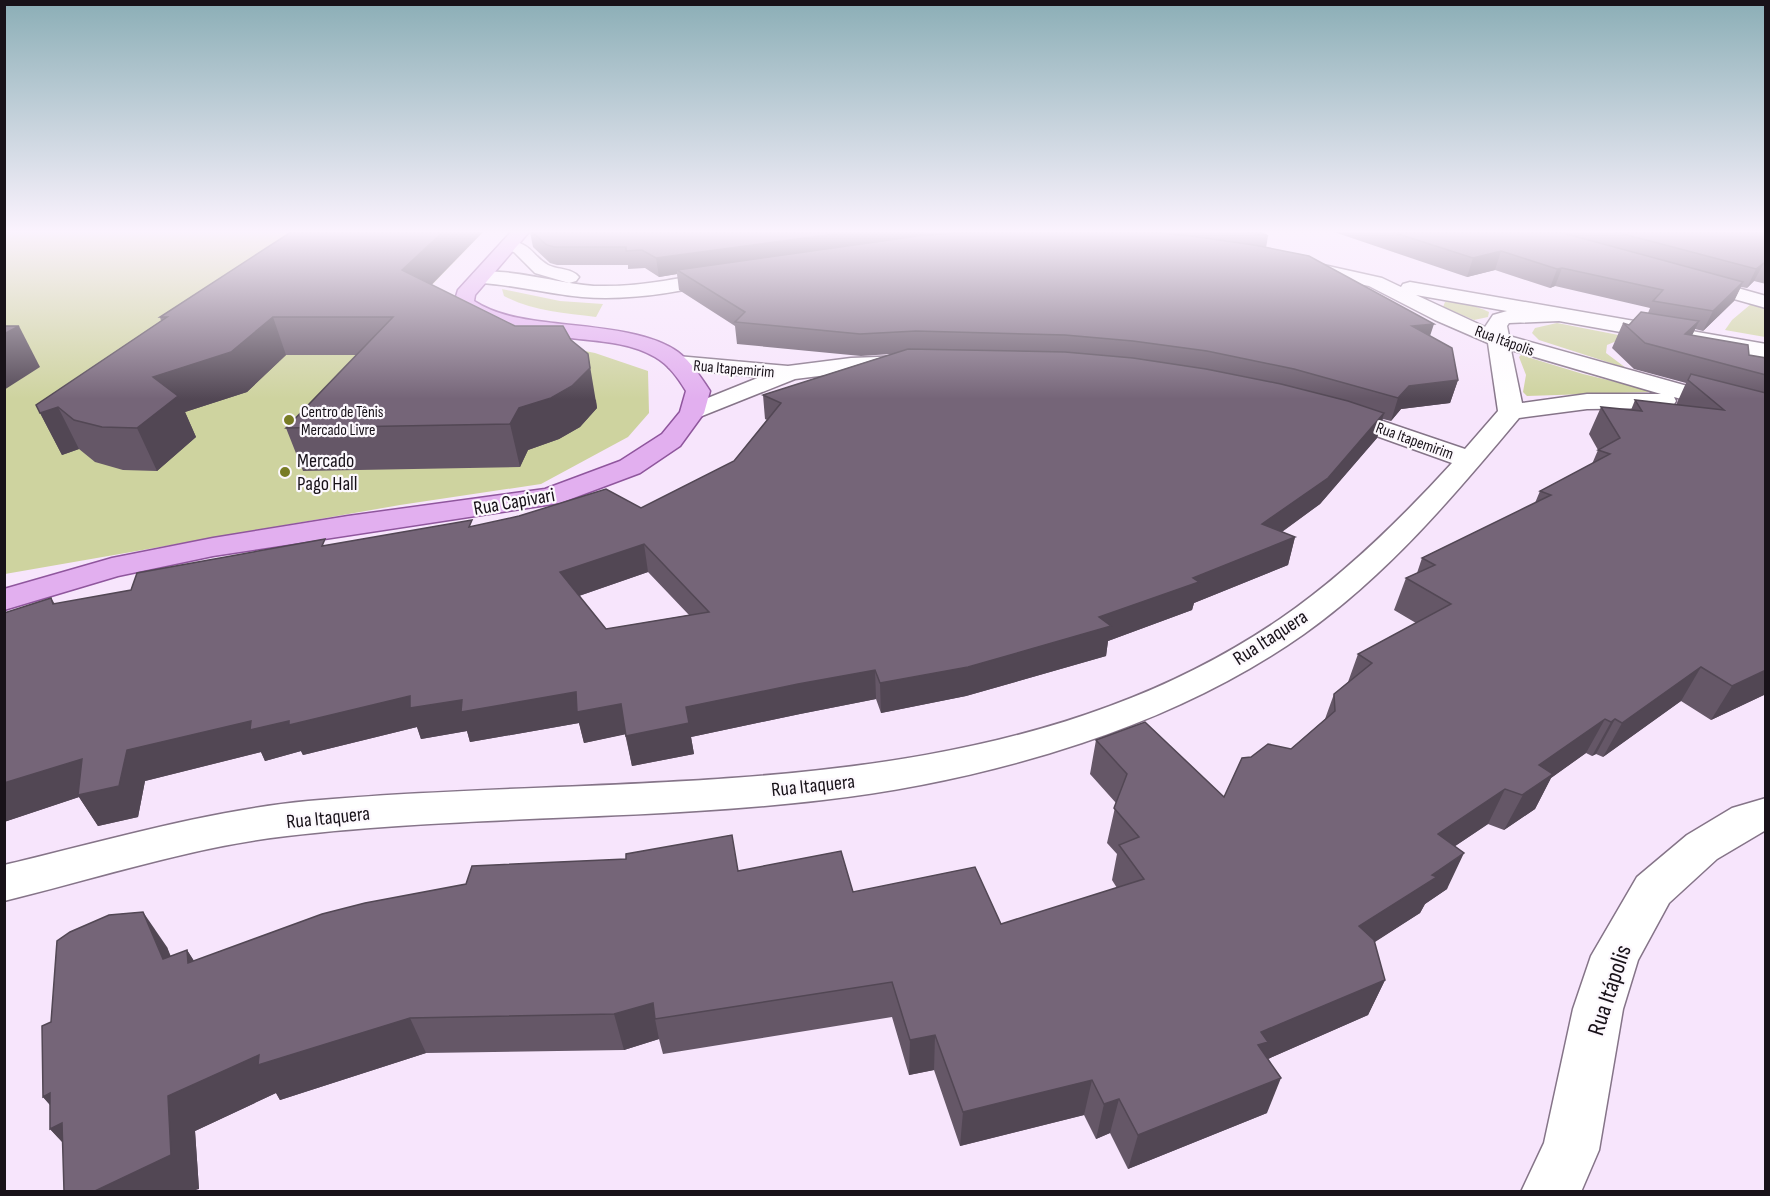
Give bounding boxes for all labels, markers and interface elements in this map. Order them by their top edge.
street label: Rua Itápolis [1472,322,1537,361]
street label: Rua Itapemirim [693,356,775,382]
place label: Centro de Tênis Mercado Livre [301,403,384,440]
marker: Centro de Tênis Mercado Livre [282,413,296,427]
street label: Rua Itapemirim [1373,419,1456,464]
place label: Mercado Pago Hall [297,449,358,496]
marker: Mercado Pago Hall [278,465,292,479]
street label: Rua Capivari [472,483,557,521]
street label: Rua Itaquera [1229,605,1312,671]
street label: Rua Itaquera [770,770,856,802]
street label: Rua Itaquera [285,802,371,834]
street label: Rua Itápolis [1581,941,1638,1039]

